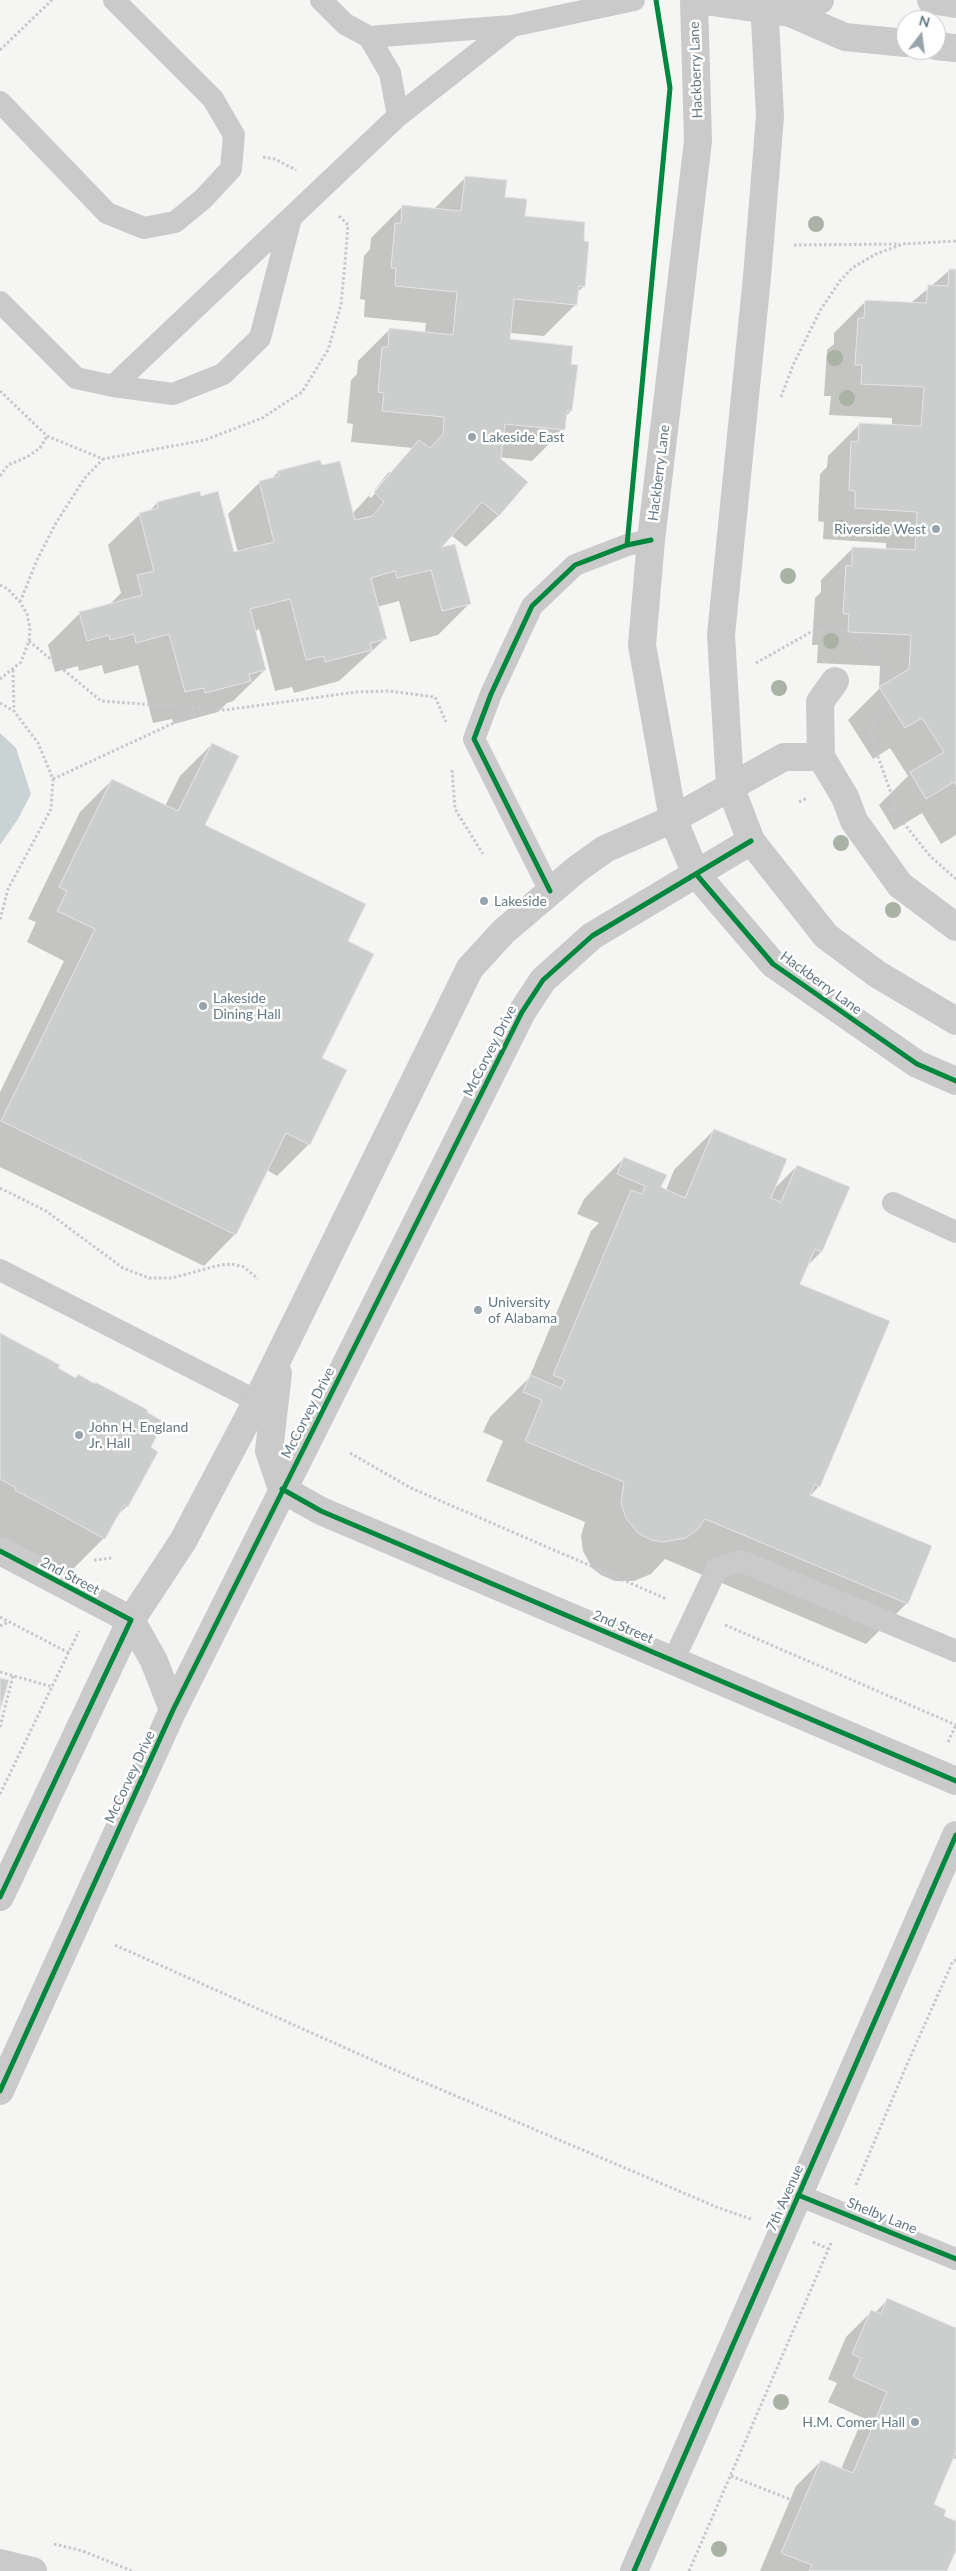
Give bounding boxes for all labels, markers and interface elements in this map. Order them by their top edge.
north arrow [896,10,946,60]
text: N [917,11,932,31]
street label: Hackberry Lane [686,21,706,119]
street label: Hackberry Lane [645,424,673,522]
place label: Lakeside East [482,429,565,445]
marker: Lakeside East [466,431,478,443]
place label: Riverside West [834,521,926,537]
marker: Riverside West [930,523,942,535]
place label: Lakeside [494,893,547,909]
marker: Lakeside [478,895,490,907]
street label: Hackberry Lane [777,948,865,1018]
place label: Lakeside Dining Hall [213,990,281,1022]
marker: Lakeside Dining Hall [197,1000,209,1012]
street label: McCorvey Drive [460,1003,520,1099]
place label: University of Alabama [488,1294,557,1326]
marker: University of Alabama [472,1304,484,1316]
street label: McCorvey Drive [278,1365,338,1461]
place label: John H. England Jr. Hall [89,1419,188,1451]
marker: John H. England Jr. Hall [73,1429,85,1441]
street label: 2nd Street [38,1554,102,1598]
street label: 2nd Street [590,1607,656,1647]
street label: McCorvey Drive [101,1728,159,1826]
street label: 7th Avenue [763,2162,807,2234]
street label: Shelby Lane [845,2194,919,2238]
place label: H.M. Comer Hall [802,2414,905,2430]
marker: H.M. Comer Hall [909,2416,921,2428]

